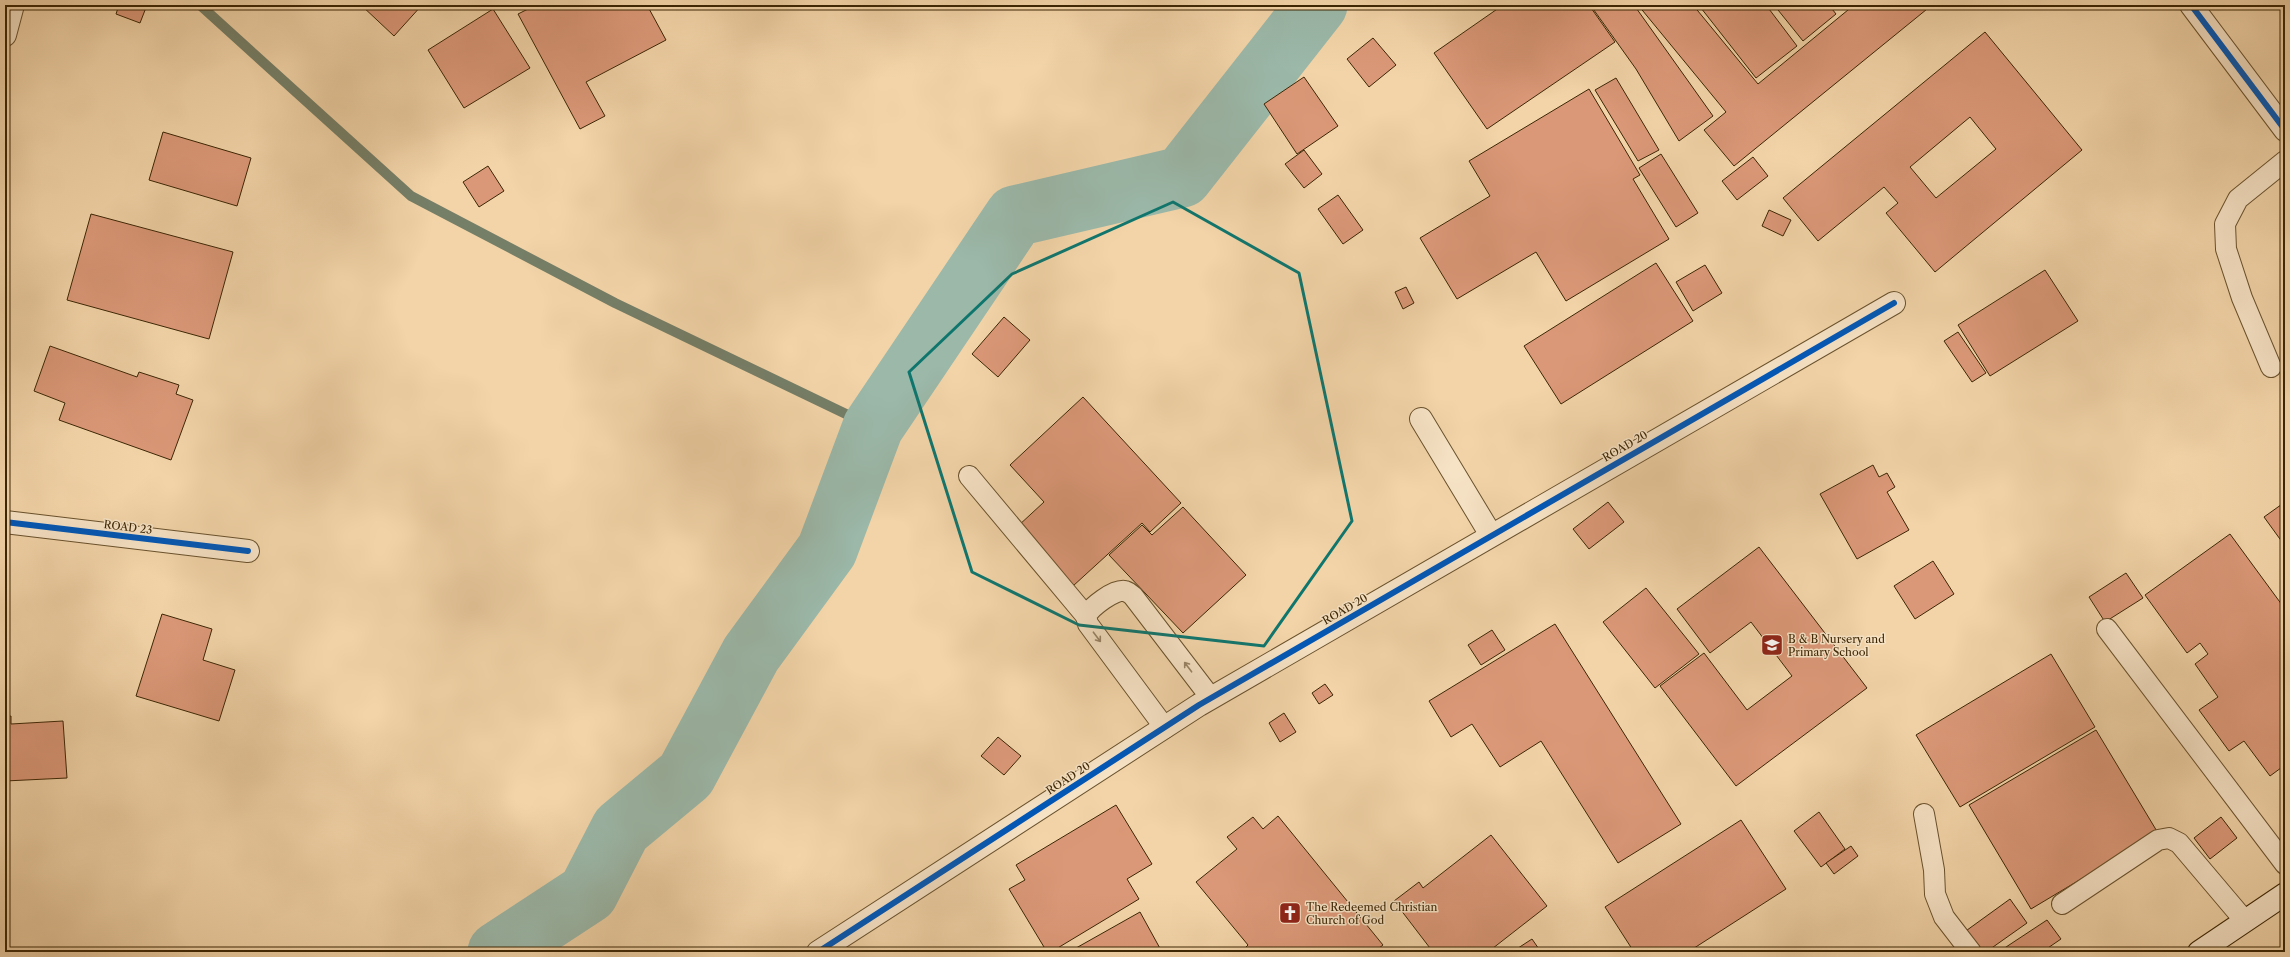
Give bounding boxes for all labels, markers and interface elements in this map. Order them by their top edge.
street label: ROAD 20 [1600,427,1650,465]
street label: ROAD 23 [103,517,153,537]
street label: ROAD 20 [1320,590,1370,628]
one-way arrow [1093,632,1101,643]
school or university icon: B & B Nursery and Primary School [1759,632,1785,658]
place label: B & B Nursery and Primary School [1788,632,1885,659]
one-way arrow [1183,662,1192,673]
street label: ROAD 20 [1043,758,1093,797]
church icon: The Redeemed Christian Church of God [1277,900,1303,926]
place label: The Redeemed Christian Church of God [1306,900,1438,927]

